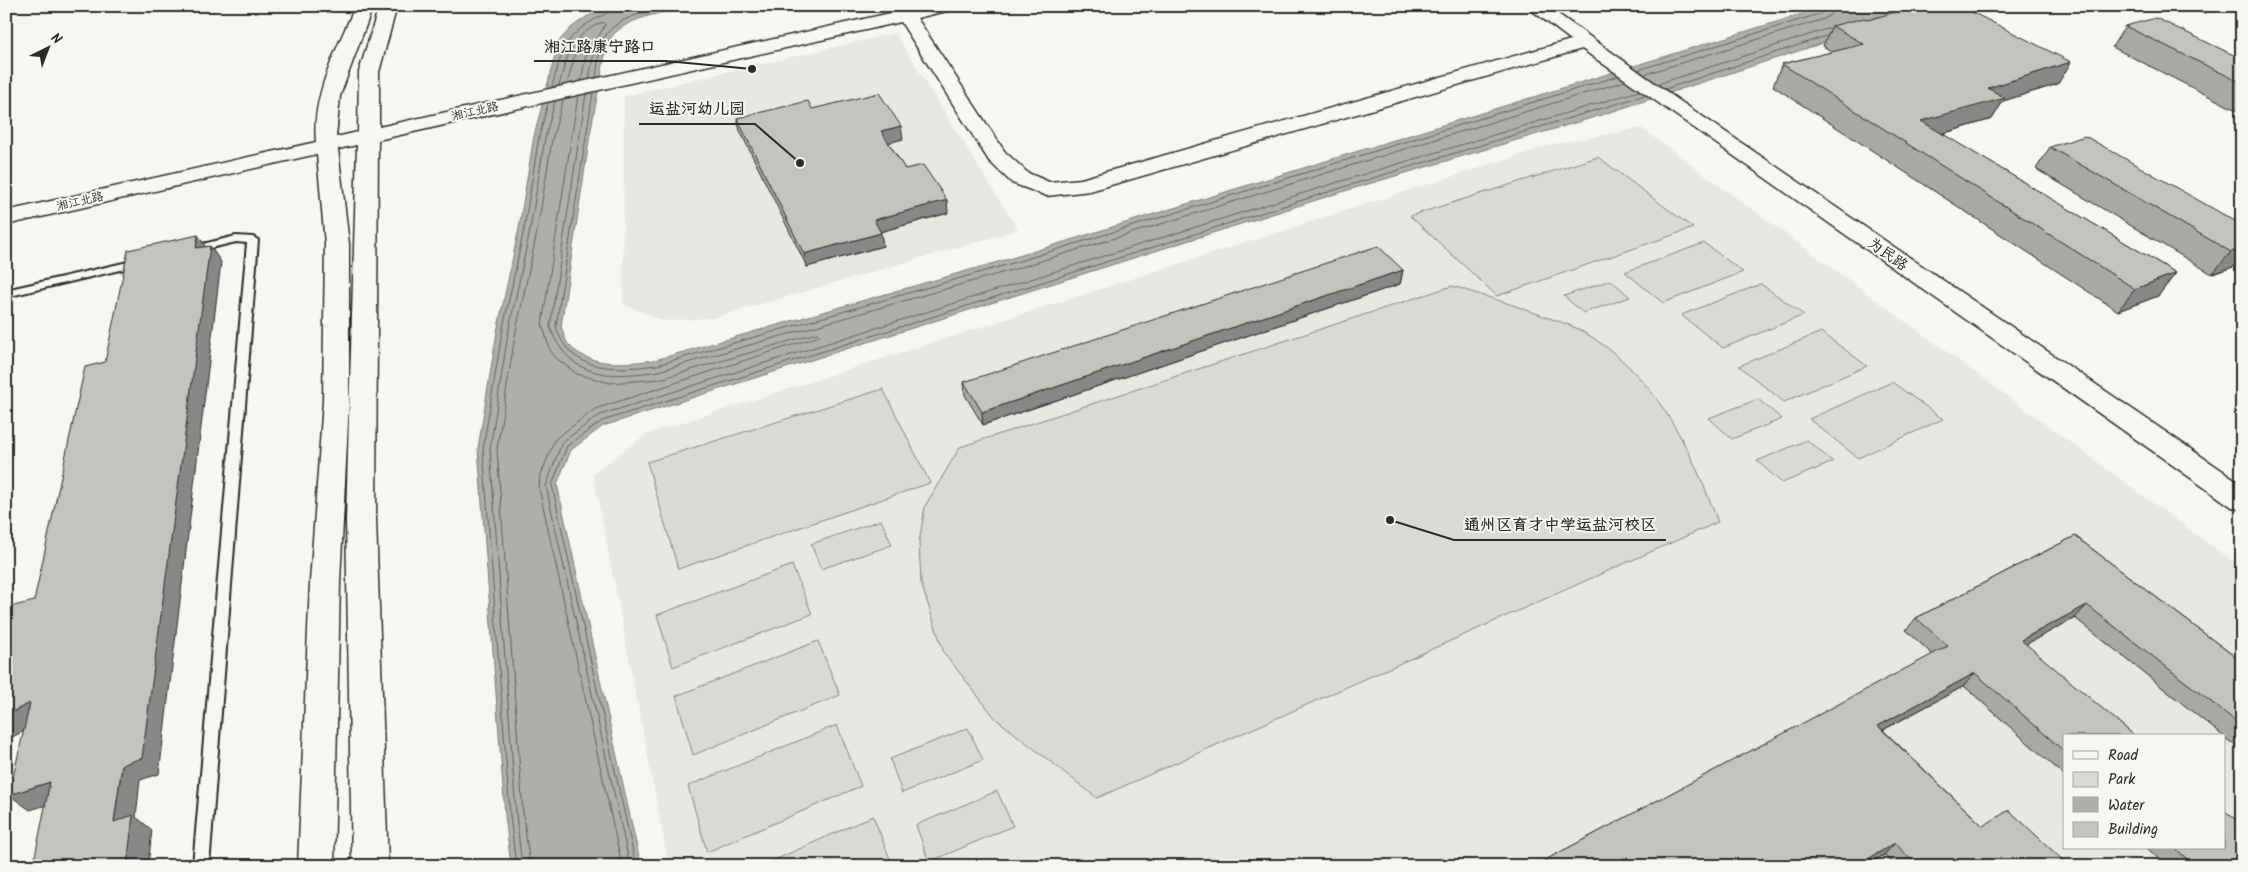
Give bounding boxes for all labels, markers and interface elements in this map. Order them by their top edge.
north arrow [22,22,72,72]
text: N [45,28,67,50]
callout: 湘江路康宁路口 [534,30,666,61]
text: 湘江路康宁路口 [544,35,656,60]
callout: 运盐河幼儿园 [639,93,755,124]
street label: 湘江北路 [450,97,501,126]
text: 运盐河幼儿园 [649,97,745,122]
street label: 湘江北路 [55,187,106,216]
street label: 为民路 [1862,232,1913,278]
callout: 通州区育才中学运盐河校区 [1454,509,1666,540]
text: 通州区育才中学运盐河校区 [1464,513,1656,538]
legend [2063,734,2226,850]
text: Road [2108,744,2139,768]
text: Park [2108,768,2136,792]
text: Water [2108,794,2145,818]
text: Building [2108,818,2158,842]

